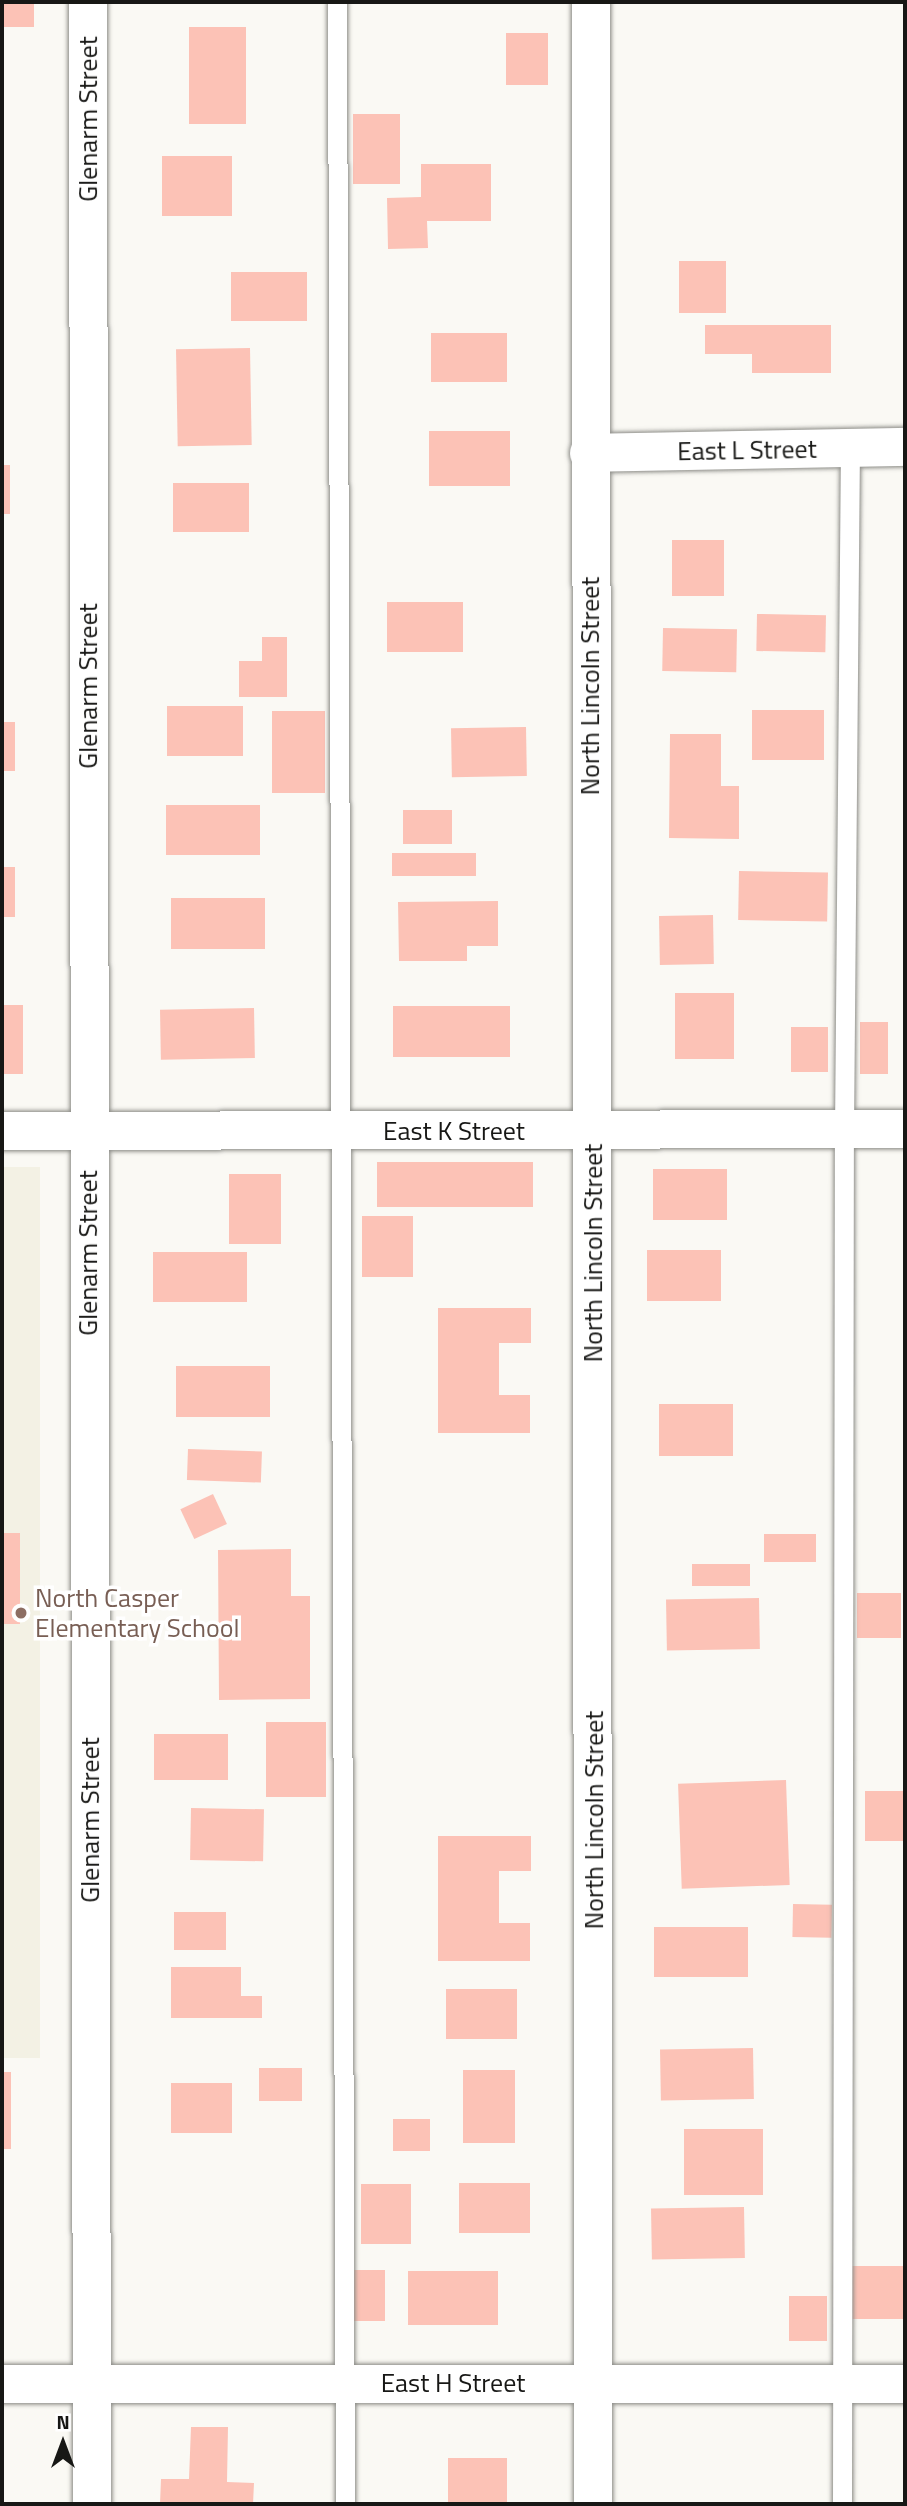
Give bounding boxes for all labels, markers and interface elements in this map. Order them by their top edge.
street label: Glenarm Street [72,36,104,202]
street label: East L Street [677,433,817,467]
street label: North Lincoln Street [574,577,606,795]
street label: Glenarm Street [72,603,104,769]
street label: East K Street [383,1115,525,1147]
street label: North Lincoln Street [577,1144,609,1362]
street label: Glenarm Street [72,1170,104,1336]
place label: North Casper Elementary School [35,1582,240,1644]
marker: North Casper Elementary School [13,1605,29,1621]
street label: North Lincoln Street [578,1711,610,1929]
street label: Glenarm Street [74,1737,106,1903]
street label: East H Street [381,2367,525,2399]
text: N [56,2407,70,2436]
north arrow [28,2408,98,2478]

